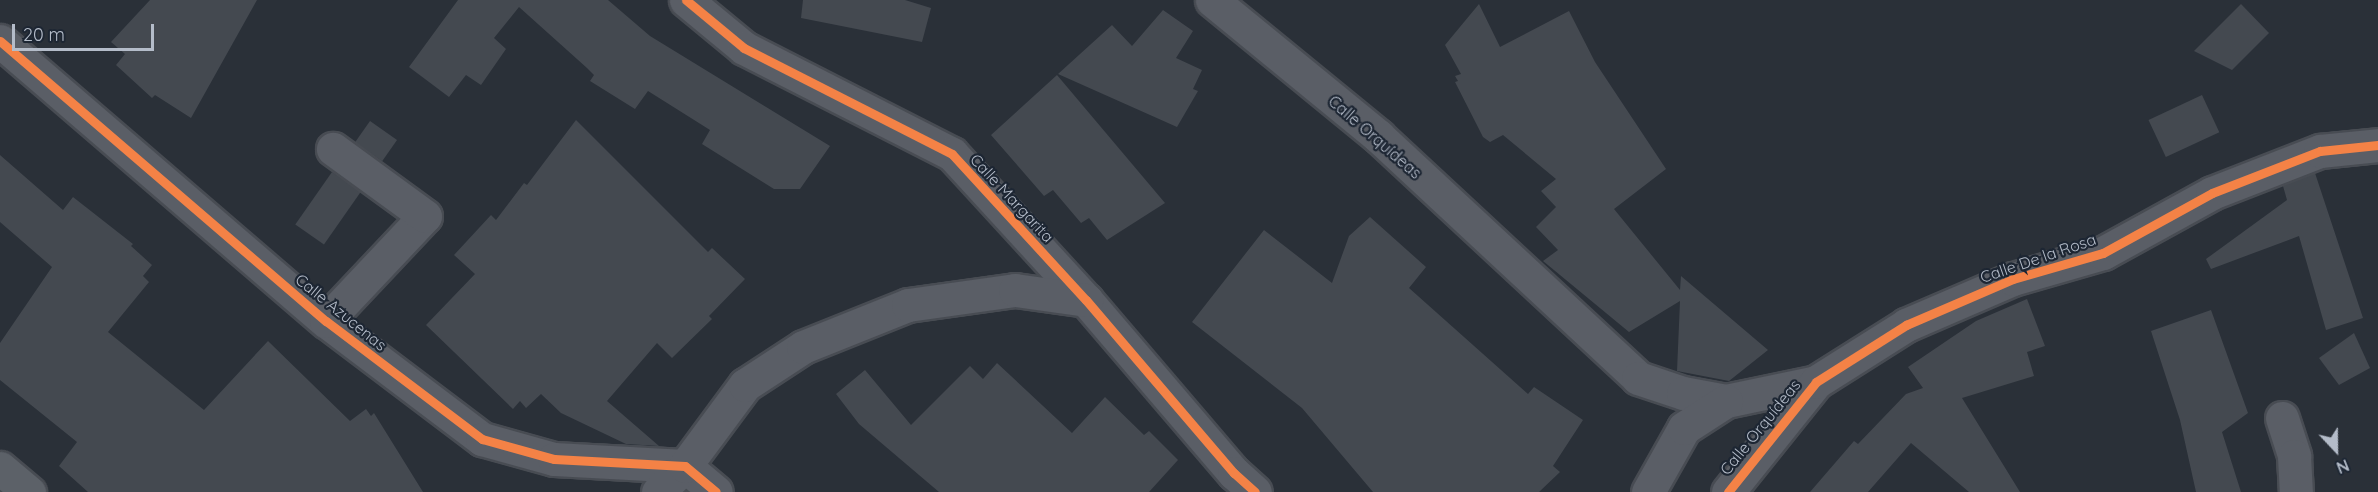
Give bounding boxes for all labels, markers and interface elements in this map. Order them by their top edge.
scale bar [15,12,158,50]
text: 20 m [23,23,65,46]
street label: Calle Orquídeas [1325,91,1425,183]
street label: Calle Margarita [966,150,1058,246]
street label: Calle De la Rosa [1978,229,2098,287]
street label: Calle Azucenas [292,269,390,355]
street label: Calle Orquídeas [1716,375,1804,479]
north arrow [2306,420,2366,480]
text: N [2334,455,2352,478]

